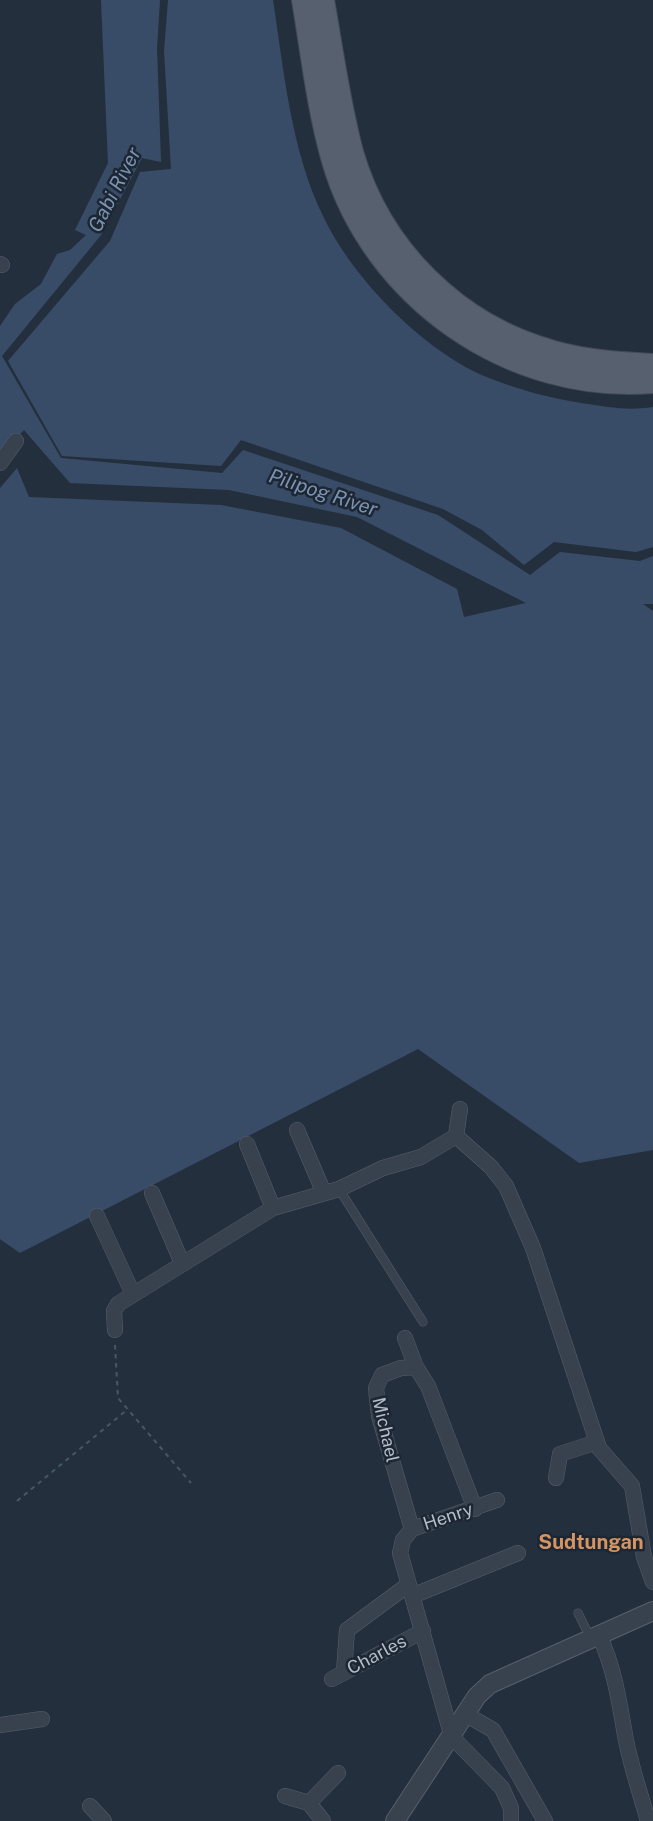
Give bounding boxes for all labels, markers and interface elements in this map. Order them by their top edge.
water label: Gabi River [83,144,147,236]
water label: Pilipog River [266,464,380,522]
street label: Michael [367,1395,403,1465]
street label: Henry [420,1499,476,1535]
district label: Sudtungan [538,1531,644,1555]
street label: Charles [344,1630,410,1680]

